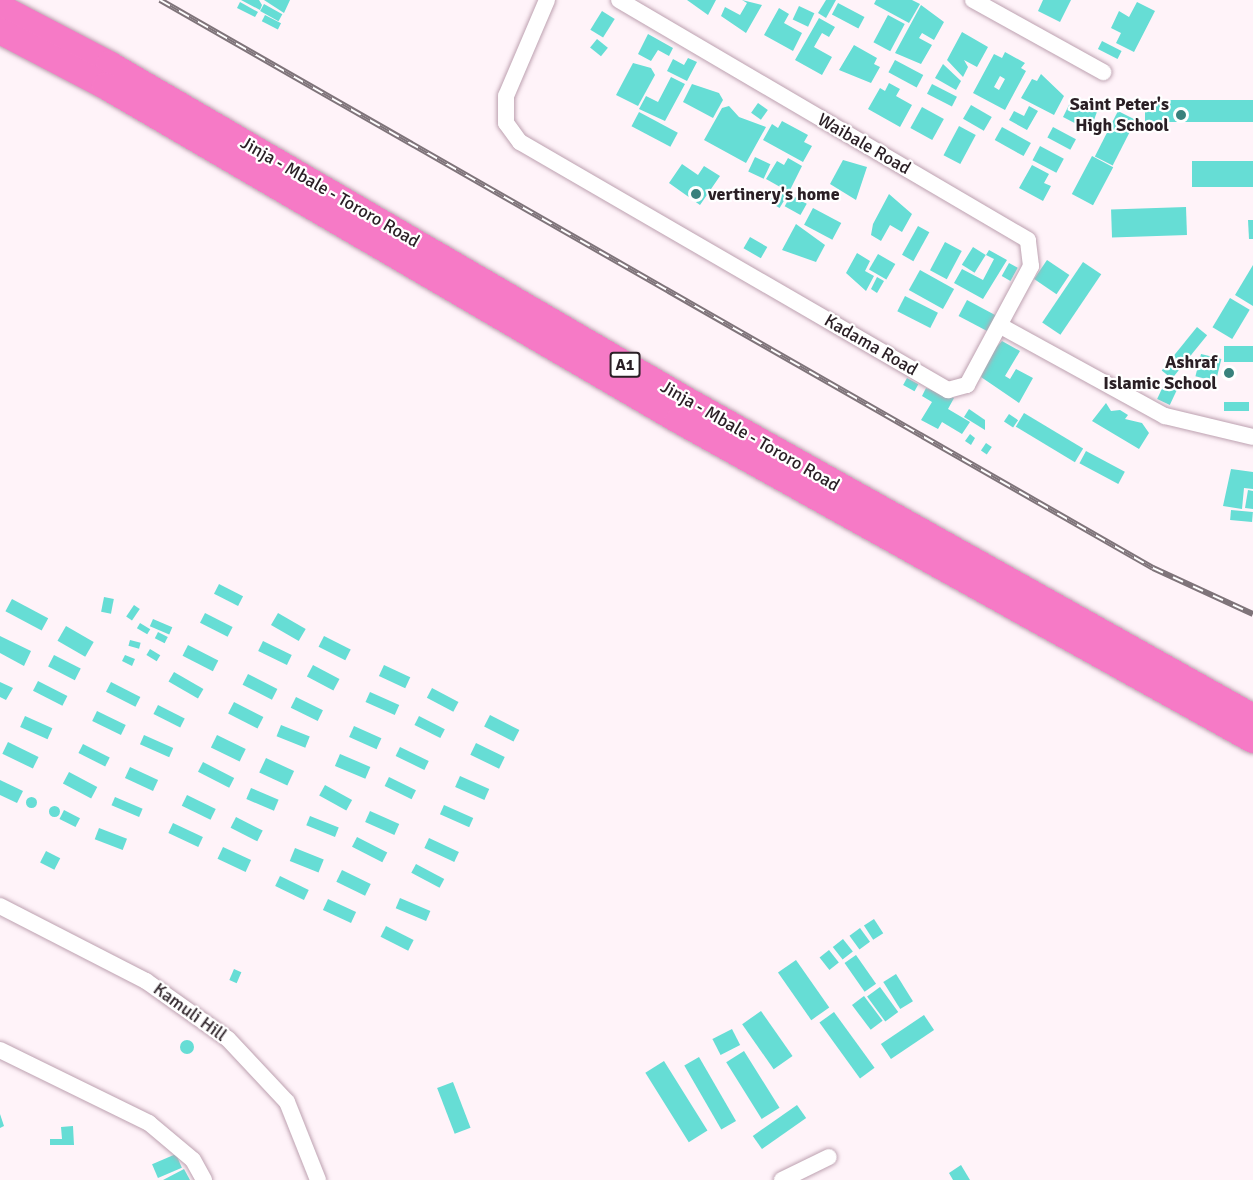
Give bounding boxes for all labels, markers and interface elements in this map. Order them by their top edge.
place label: Saint Peter's High School [1070,94,1169,136]
marker: Saint Peter's High School [1174,108,1188,122]
street label: Waibale Road [814,109,914,179]
street label: Jinja - Mbale - Tororo Road [237,132,423,252]
place label: vertinery's home [708,183,840,205]
marker: vertinery's home [689,187,703,201]
street label: Kadama Road [820,310,922,380]
road number: A1 [608,352,642,378]
place label: Ashraf Islamic School [1103,352,1217,394]
marker: Ashraf Islamic School [1222,366,1236,380]
street label: Jinja - Mbale - Tororo Road [657,376,843,496]
street label: Kamuli Hill [149,978,231,1046]

